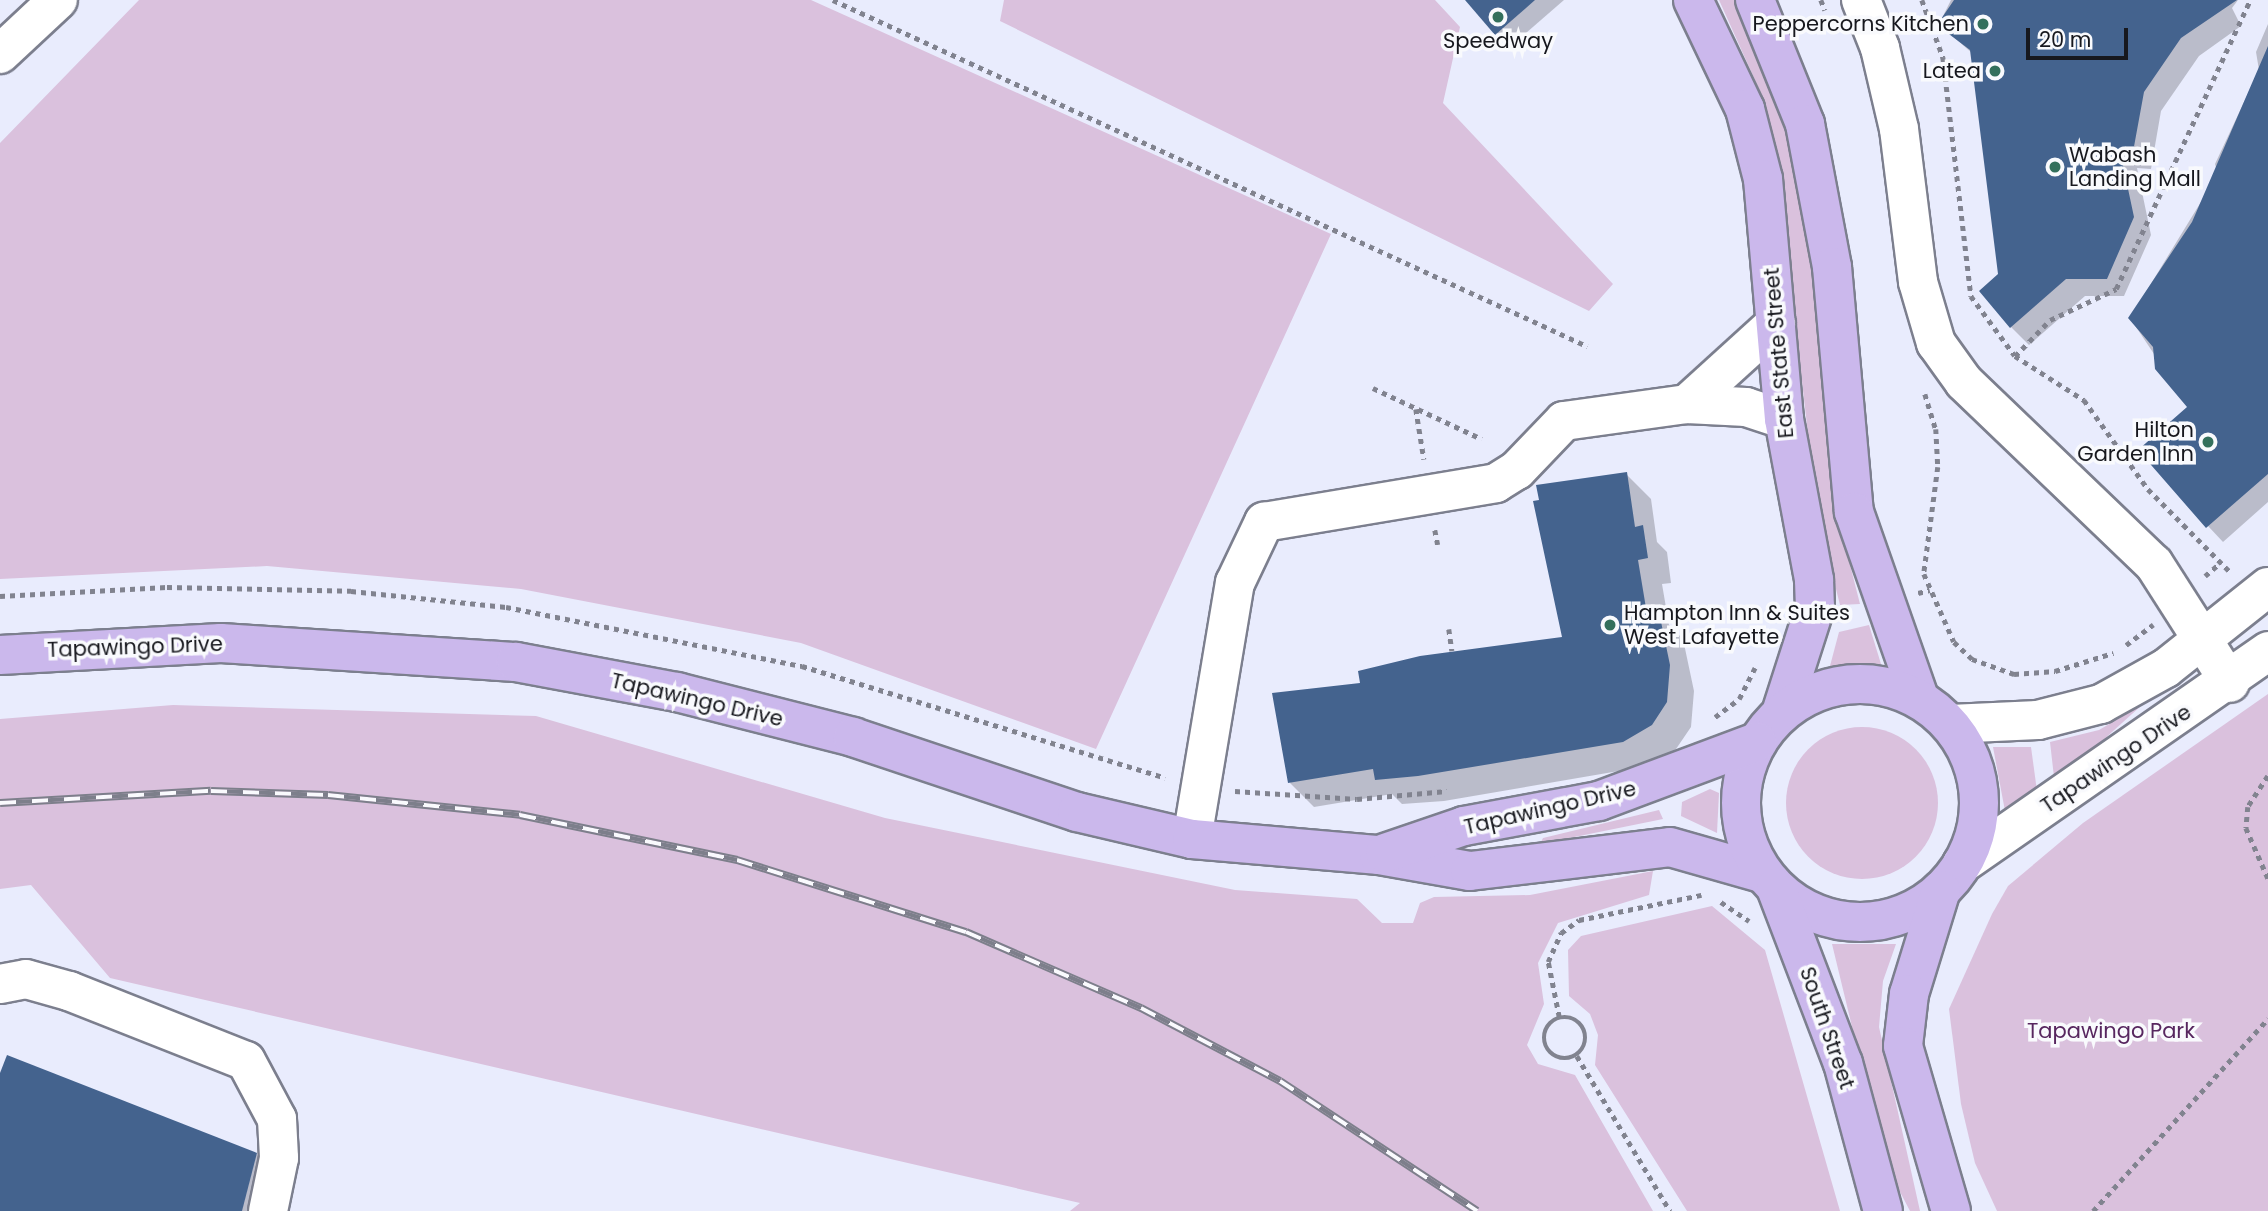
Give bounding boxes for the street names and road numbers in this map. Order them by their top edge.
street label: East State Street [1759,267,1799,439]
street label: Tapawingo Drive [47,631,223,663]
street label: Tapawingo Drive [609,668,785,732]
street label: Tapawingo Drive [2036,699,2196,819]
street label: Tapawingo Drive [1462,776,1638,840]
street label: South Street [1794,964,1860,1092]

